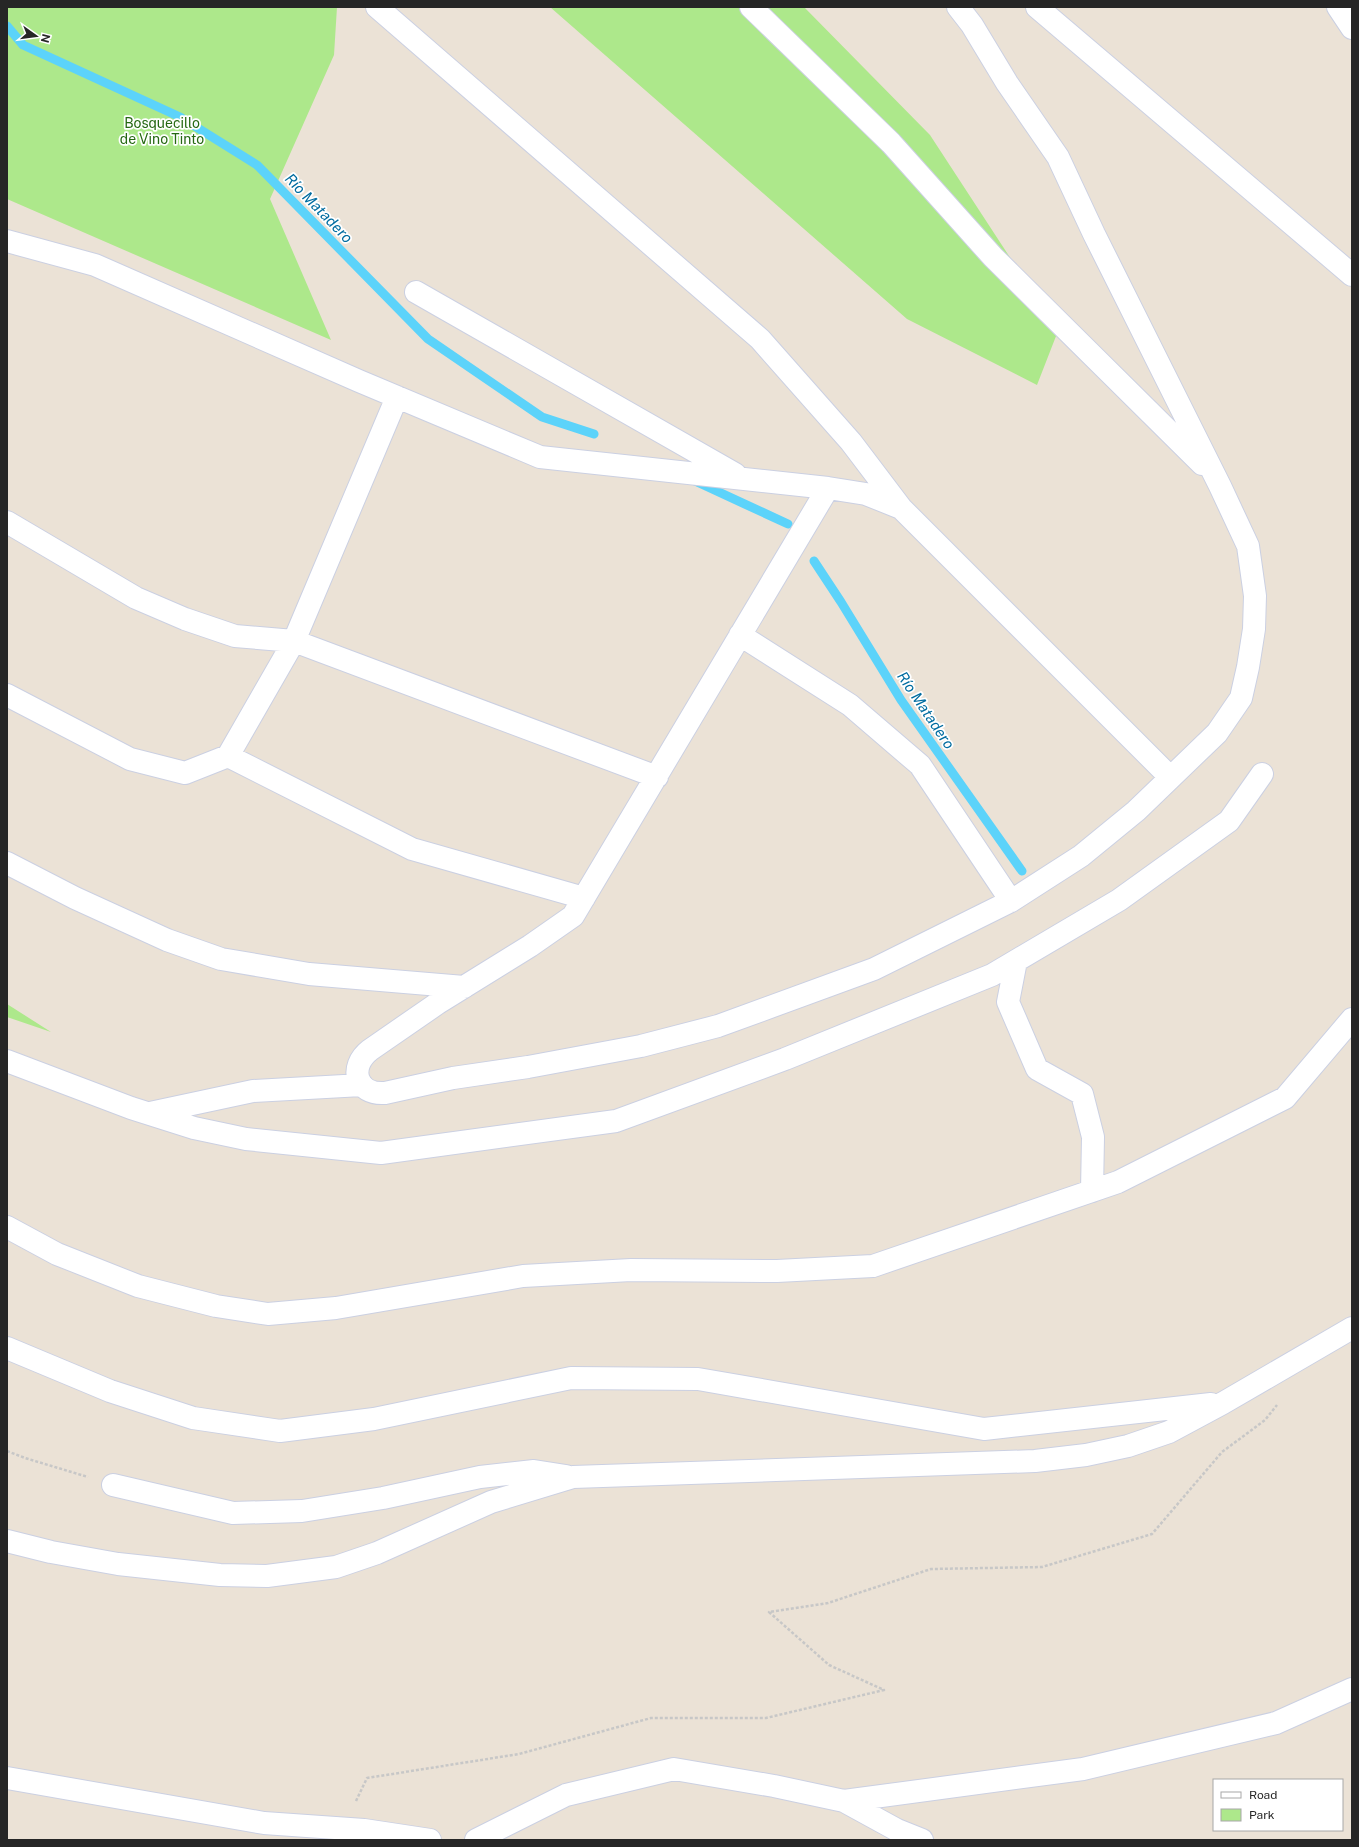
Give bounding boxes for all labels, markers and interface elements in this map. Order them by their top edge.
north arrow [16,16,56,56]
text: N [39,33,53,44]
park label: Bosquecillo de Vino Tinto [120,115,204,147]
water label: Río Matadero [282,170,356,246]
water label: Río Matadero [894,668,958,752]
legend [1213,1779,1343,1831]
text: Road [1249,1788,1277,1802]
text: Park [1249,1808,1275,1822]

